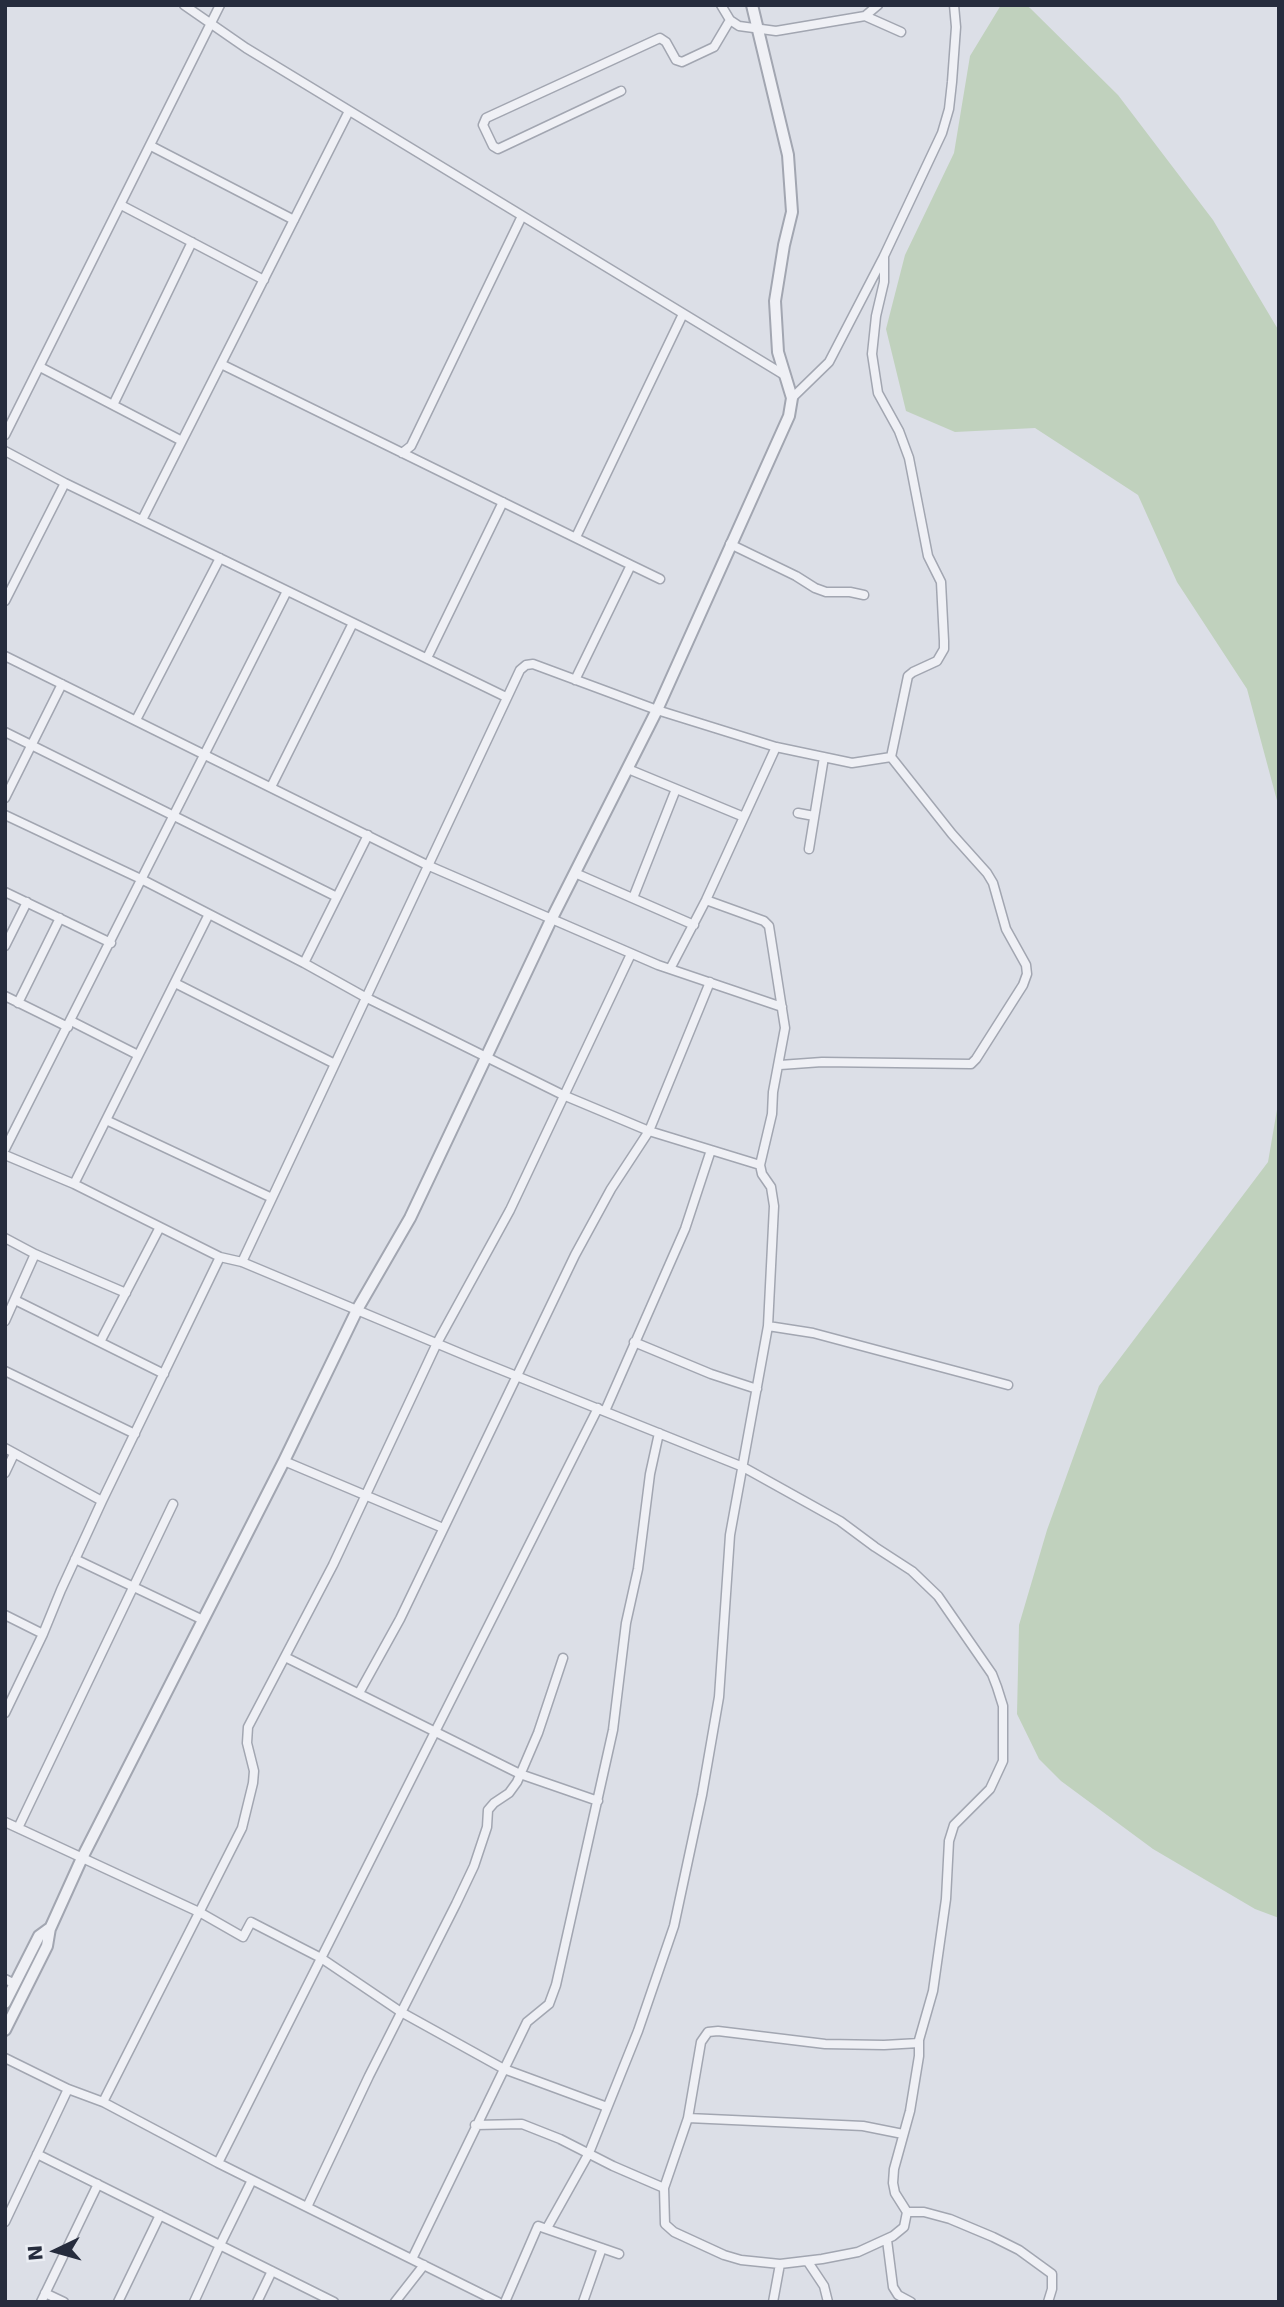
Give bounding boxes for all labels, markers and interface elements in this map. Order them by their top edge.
north arrow [21,2216,91,2286]
text: N [23,2244,47,2262]

